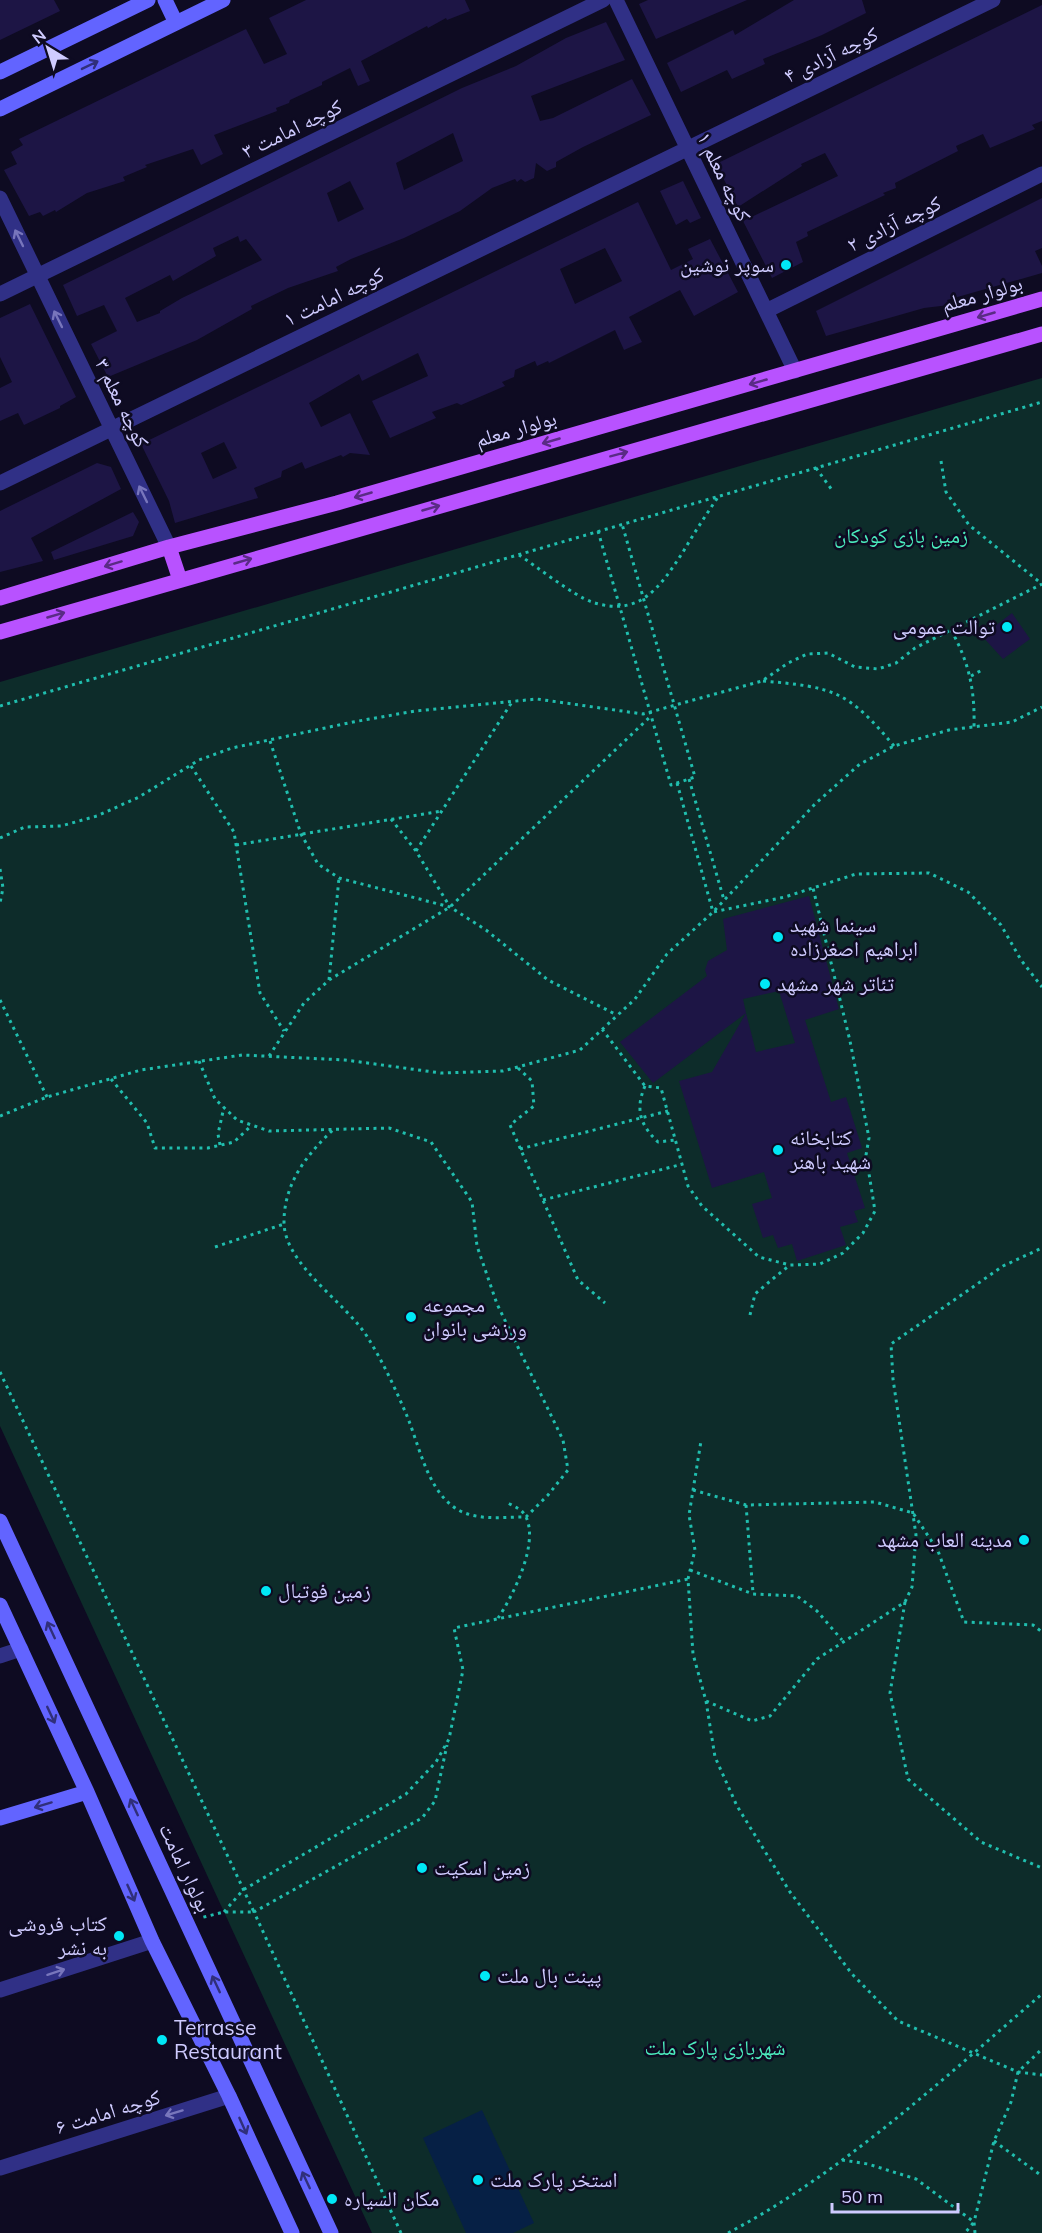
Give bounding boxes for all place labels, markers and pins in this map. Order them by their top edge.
place label: سوپر نوشین [680,251,774,278]
marker: سوپر نوشین [779,258,793,272]
place label: توالت عمومی [893,613,995,640]
marker: توالت عمومی [1000,620,1014,634]
place label: سینما شهید ابراهیم اصغرزاده [790,911,918,963]
marker: سینما شهید ابراهیم اصغرزاده [771,930,785,944]
place label: تئاتر شهر مشهد [777,970,894,996]
marker: تئاتر شهر مشهد [758,977,772,991]
place label: کتابخانه شهید باهنر [789,1124,871,1174]
marker: کتابخانه شهید باهنر [771,1143,785,1157]
place label: مجموعه ورزشی بانوان [423,1291,527,1342]
marker: مجموعه ورزشی بانوان [404,1310,418,1324]
place label: مدينه العاب مشهد [878,1526,1012,1552]
marker: مدينه العاب مشهد [1017,1533,1031,1547]
place label: زمین فوتبال [278,1577,371,1604]
marker: زمین فوتبال [259,1584,273,1598]
place label: زمین اسکیت [434,1854,530,1881]
marker: زمین اسکیت [415,1861,429,1875]
place label: کتاب فروشی به نشر [8,1910,107,1960]
marker: کتاب فروشی به نشر [112,1929,126,1943]
place label: پینت بال ملت [497,1962,601,1988]
marker: پینت بال ملت [478,1969,492,1983]
place label: Terrasse Restaurant [174,2014,282,2064]
marker: Terrasse Restaurant [155,2033,169,2047]
place label: استخر پارک ملت [490,2166,617,2192]
marker: استخر پارک ملت [471,2173,485,2187]
place label: مکان السیاره [344,2185,439,2211]
marker: مکان السیاره [325,2192,339,2206]

